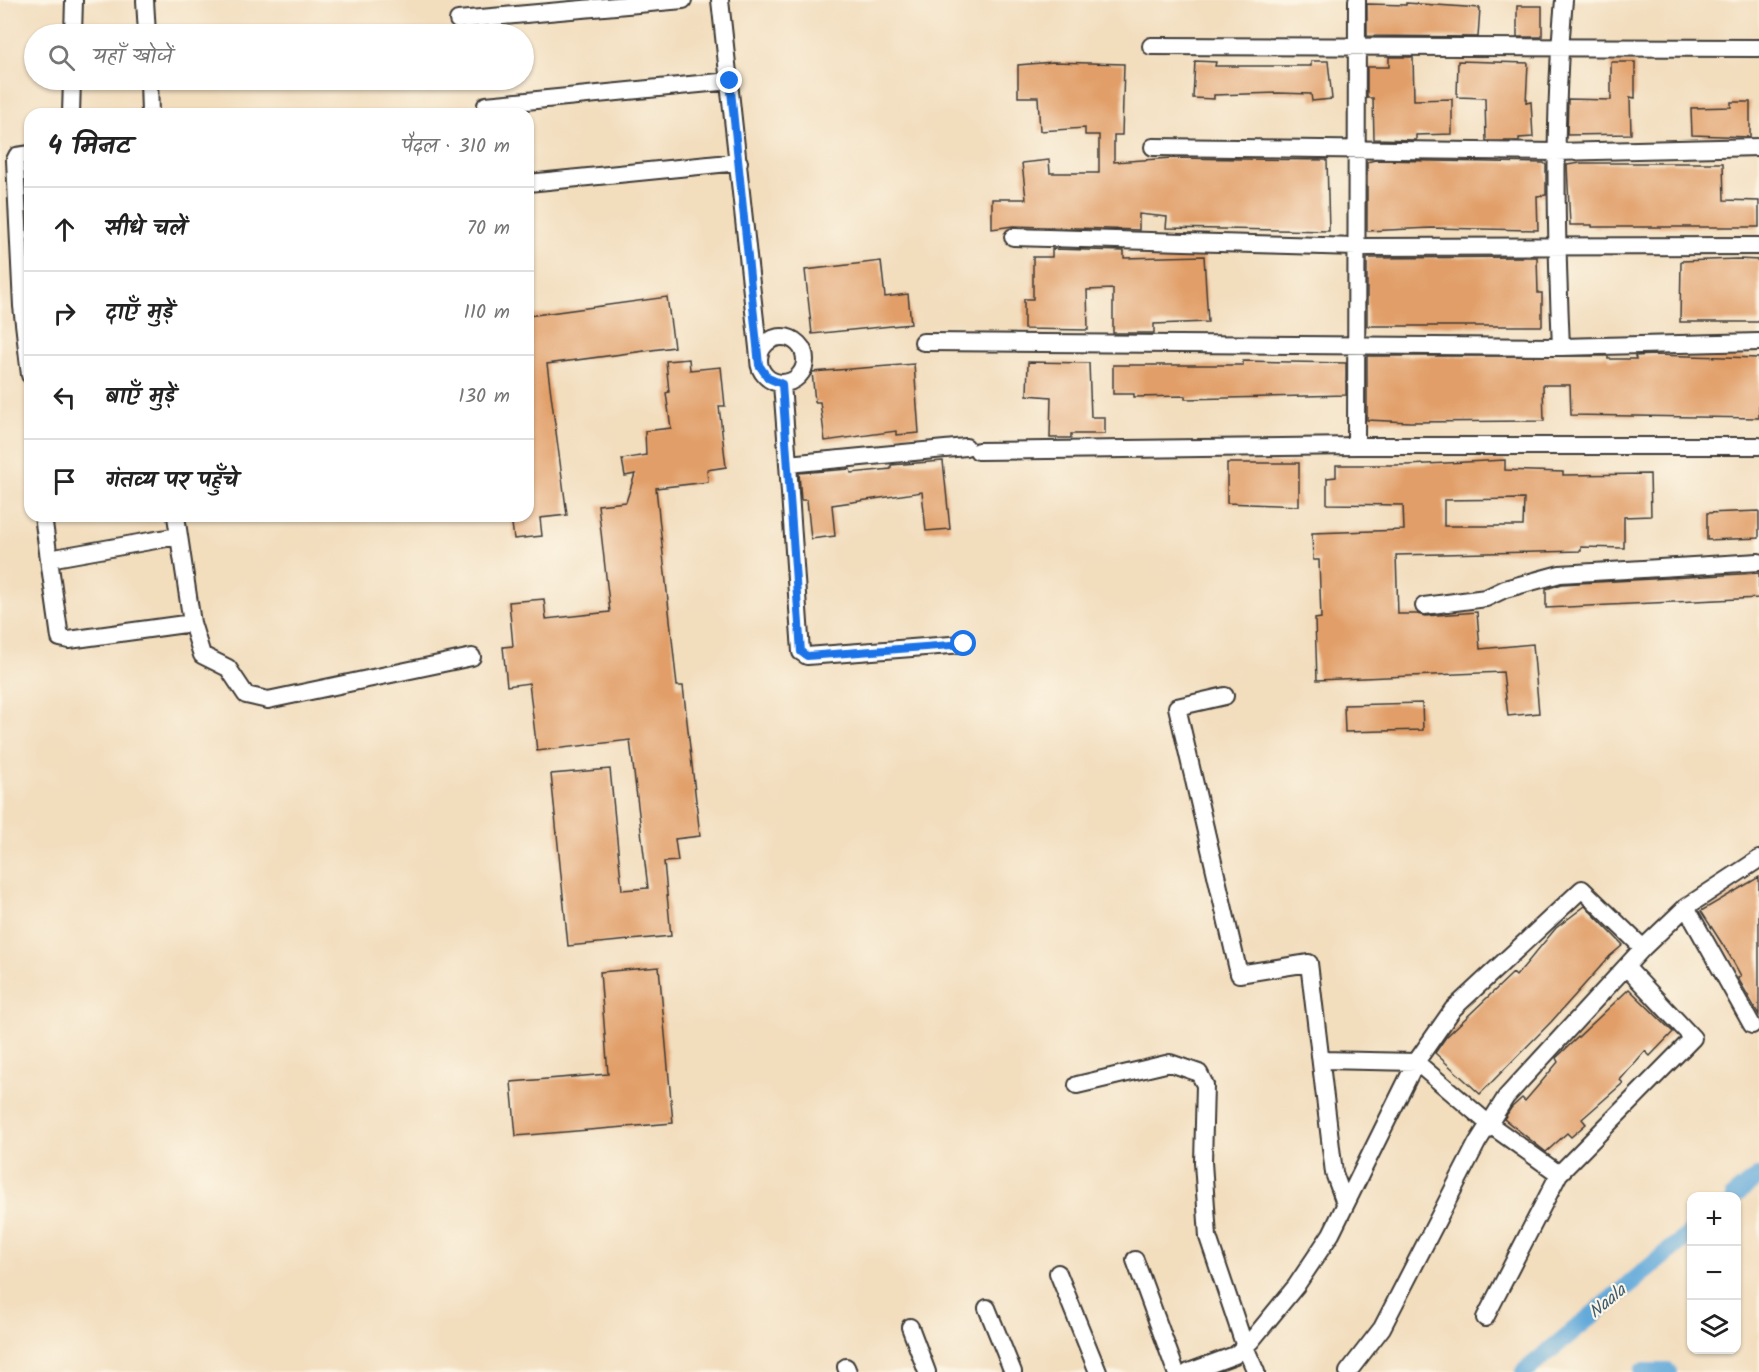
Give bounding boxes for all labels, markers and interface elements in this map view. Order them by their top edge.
search box [24,24,534,90]
text: यहाँ खोजें [93,40,172,75]
icon: search [45,41,78,74]
route end [716,67,742,93]
text: 4 मिनट [48,126,131,168]
text: पैदल · 310 m [402,131,510,163]
text: सीधे चलें [105,212,186,247]
icon: ahead [48,213,81,246]
text: 70 m [467,213,510,245]
text: दाएँ मुड़ें [105,296,174,331]
icon: right [48,297,81,330]
text: 110 m [464,297,510,329]
text: बाएँ मुड़ें [105,380,176,415]
icon: left [48,381,81,414]
text: 130 m [458,381,510,413]
text: गंतव्य पर पहुँचे [105,464,238,499]
icon: arrive [48,465,81,498]
route start [950,630,976,656]
map controls [1687,1192,1741,1354]
button: + [1687,1192,1741,1246]
button: − [1687,1246,1741,1300]
water label: Naala [1583,1276,1635,1327]
button: layers [1687,1300,1741,1354]

